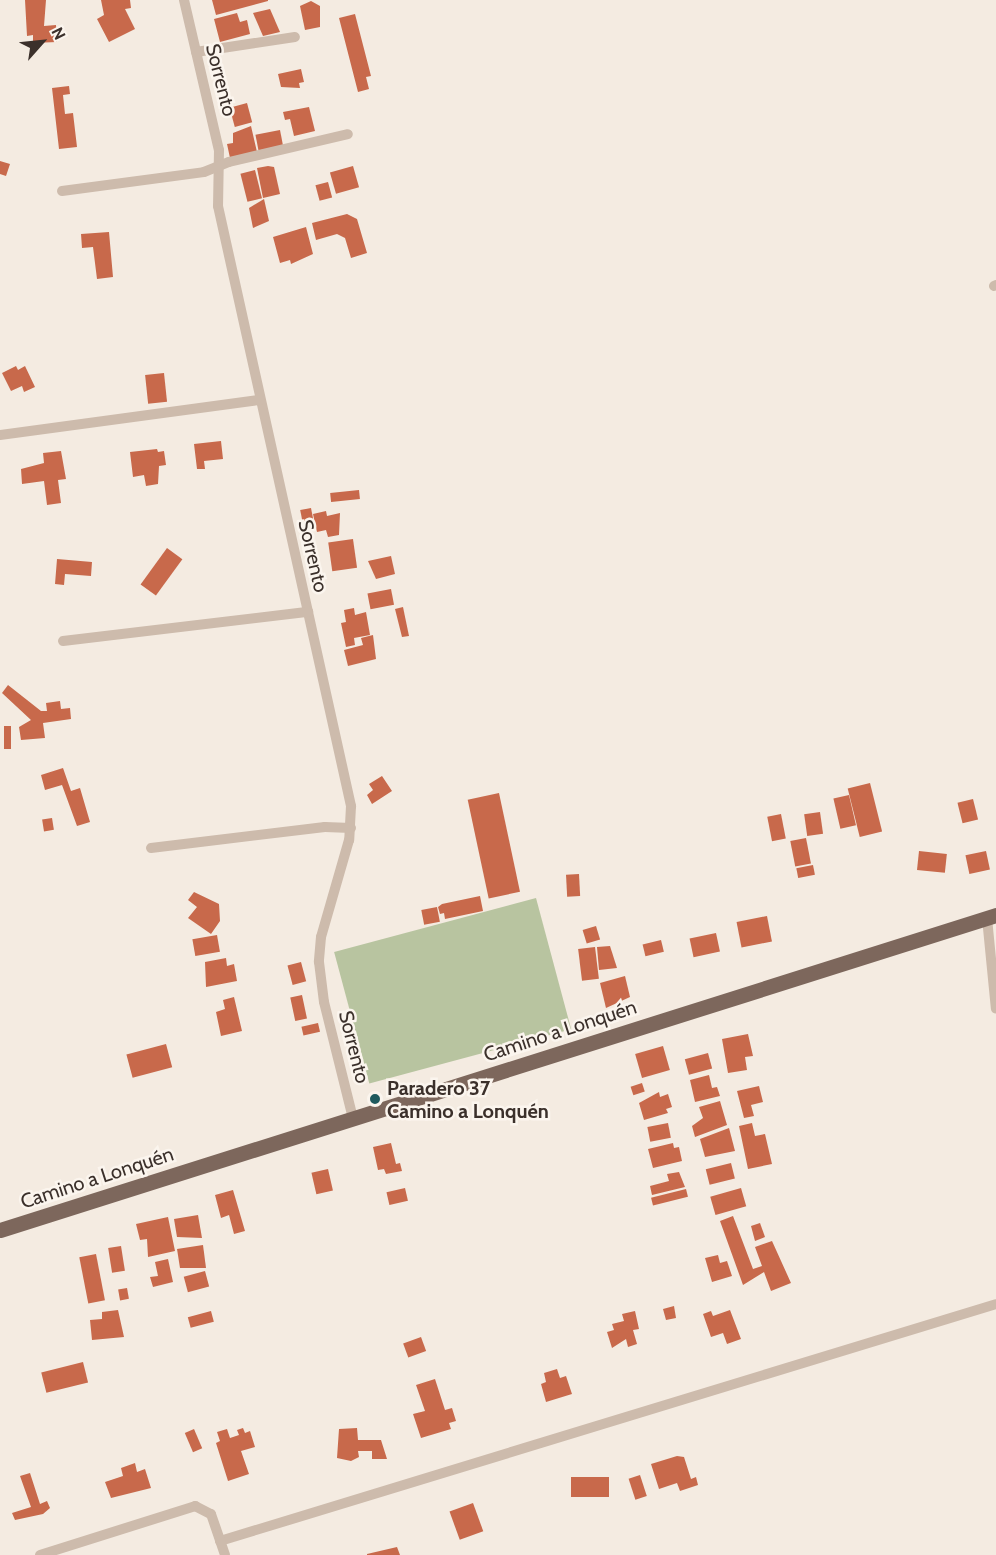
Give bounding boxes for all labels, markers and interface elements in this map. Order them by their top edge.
north arrow [12,12,72,72]
text: N [47,24,70,43]
street label: Sorrento [200,41,242,119]
street label: Sorrento [293,517,333,595]
street label: Camino a Lonquén [480,995,640,1067]
street label: Sorrento [333,1008,375,1086]
place label: Paradero 37 Camino a Lonquén [387,1076,549,1123]
marker: Paradero 37 Camino a Lonquén [368,1092,382,1106]
street label: Camino a Lonquén [17,1142,177,1214]

